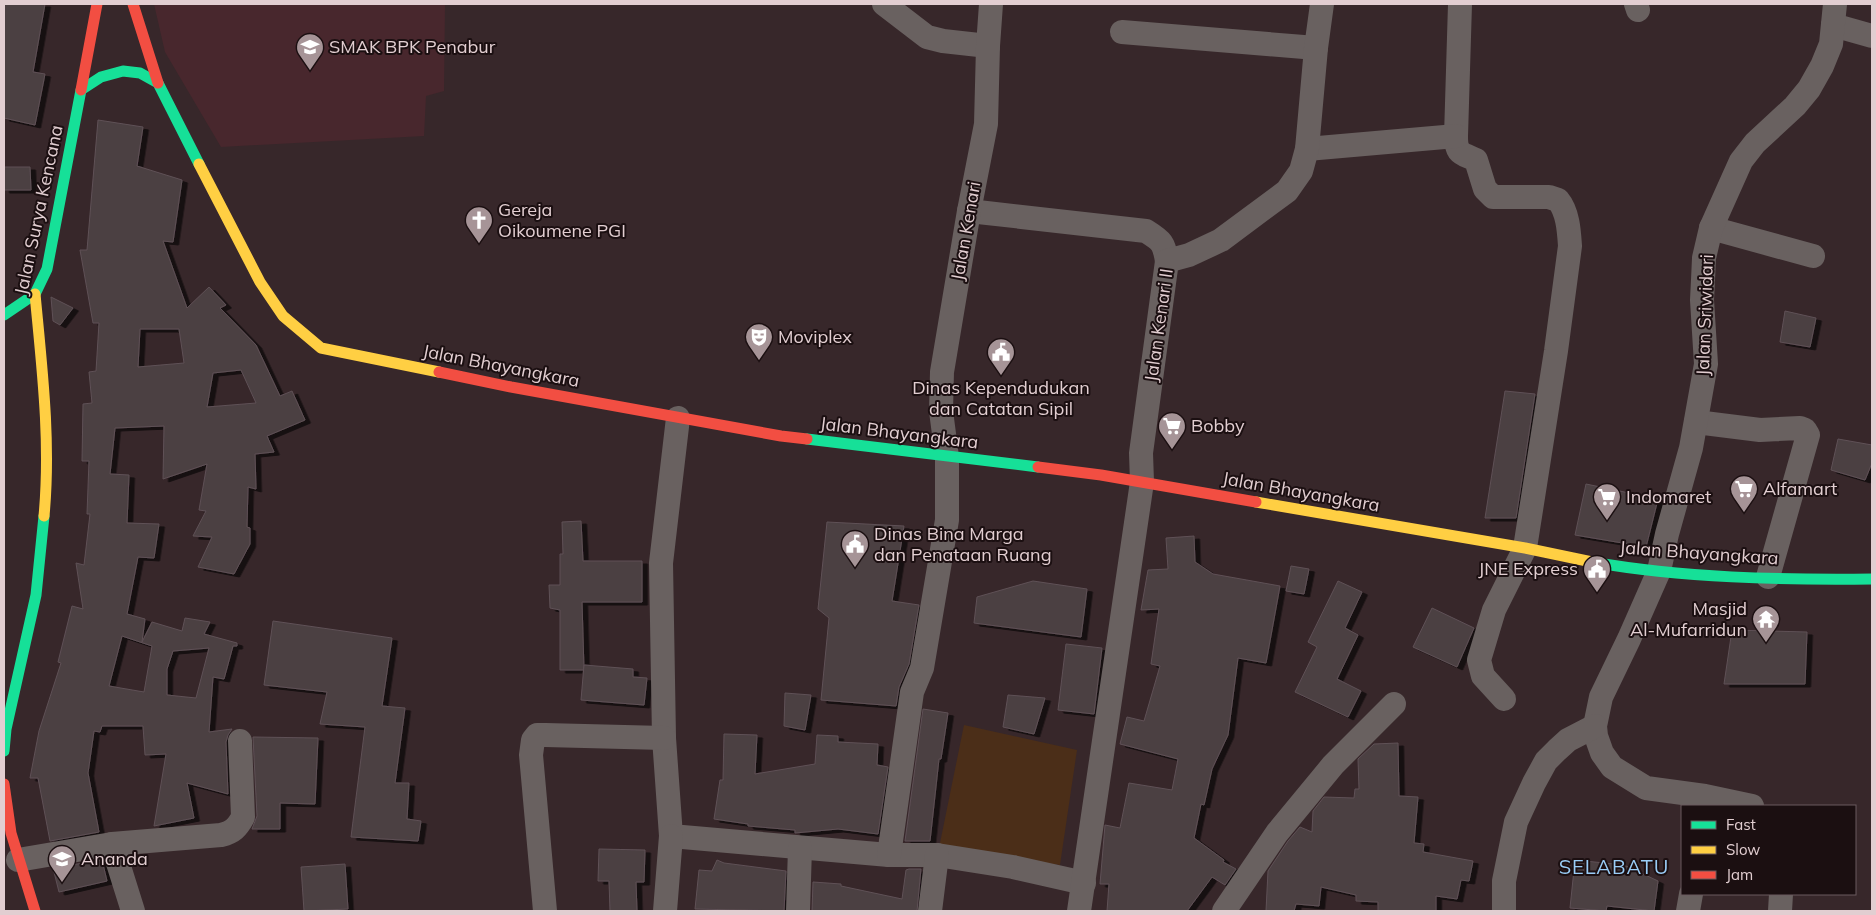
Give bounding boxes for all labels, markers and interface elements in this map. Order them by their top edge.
school or university icon: SMAK BPK Penabur [295,32,325,71]
place label: SMAK BPK Penabur [329,35,496,58]
street label: Jalan Surya Kencana [9,123,68,297]
street label: Jalan Kenari [945,180,986,282]
place label: Gereja Oikoumene PGI [498,198,626,242]
church icon: Gereja Oikoumene PGI [464,205,494,244]
street label: Jalan Sriwidari [1691,254,1718,376]
street label: Jalan Kenari II [1139,267,1178,383]
theatre icon: Moviplex [744,322,774,361]
place label: Moviplex [778,325,852,348]
public building icon: Dinas Kependudukan dan Catatan Sipil [986,337,1016,376]
street label: Jalan Bhayangkara [421,339,582,392]
place label: Dinas Kependudukan dan Catatan Sipil [912,376,1090,420]
street label: Jalan Bhayangkara [819,411,980,454]
supermarket icon: Bobby [1157,411,1187,450]
place label: Bobby [1191,414,1245,437]
street label: Jalan Bhayangkara [1221,466,1382,517]
supermarket icon: Alfamart [1729,474,1759,513]
place label: Alfamart [1763,477,1837,500]
supermarket icon: Indomaret [1592,482,1622,521]
place label: Indomaret [1626,485,1711,508]
place label: Dinas Bina Marga dan Penataan Ruang [874,522,1052,566]
public building icon: Dinas Bina Marga dan Penataan Ruang [840,529,870,568]
street label: Jalan Bhayangkara [1619,535,1779,570]
public building icon: JNE Express [1582,554,1612,593]
place label: JNE Express [1478,557,1578,580]
place label: Masjid Al-Mufarridun [1630,597,1747,641]
temple icon: Masjid Al-Mufarridun [1751,604,1781,643]
legend [1681,805,1856,895]
text: Fast [1726,815,1756,834]
text: Slow [1726,840,1760,859]
school or university icon: Ananda [47,844,77,883]
place label: Ananda [81,847,148,870]
district label: SELABATU [1559,854,1669,879]
text: Jam [1726,865,1753,884]

